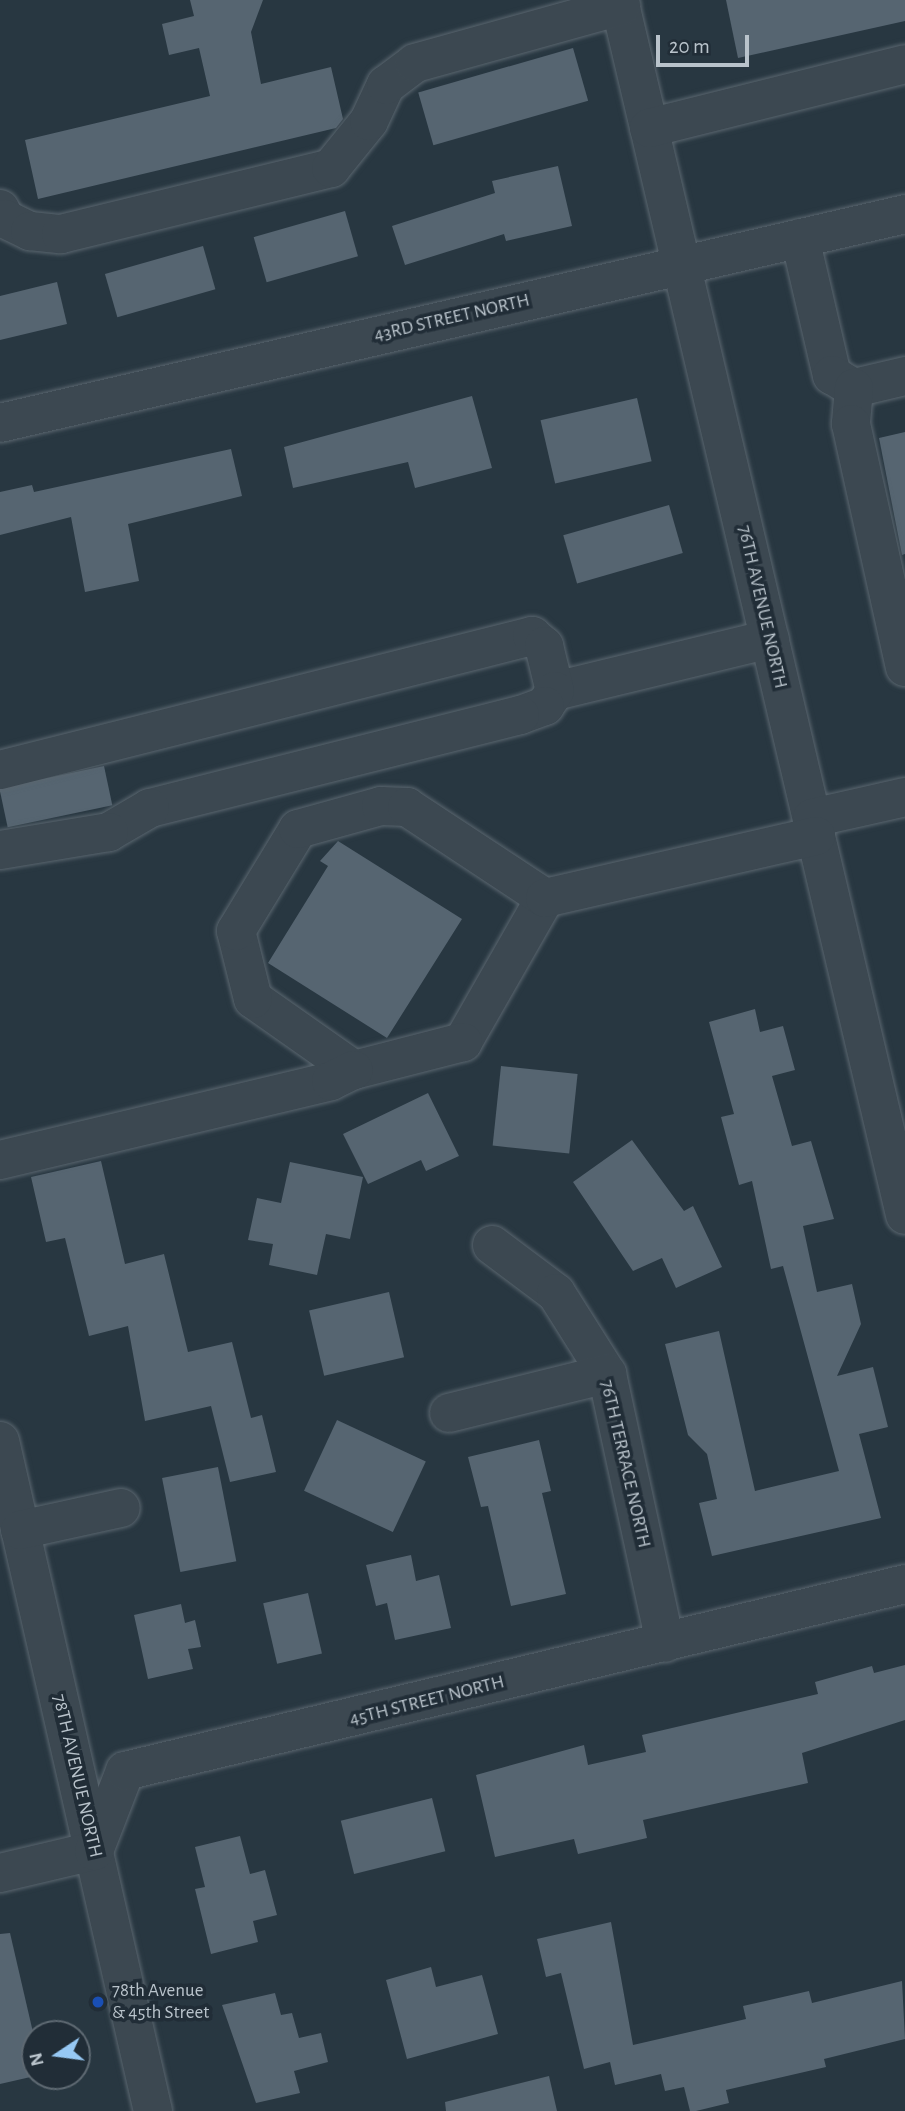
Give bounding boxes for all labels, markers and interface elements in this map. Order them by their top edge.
scale bar [660,21,753,65]
text: 20 m [669,36,710,57]
street label: 43RD STREET NORTH [372,289,532,347]
street label: 76TH AVENUE NORTH [732,523,792,691]
street label: 76TH TERRACE NORTH [595,1378,655,1550]
street label: 45TH STREET NORTH [347,1671,507,1731]
street label: 78TH AVENUE NORTH [47,1692,107,1860]
place label: 78th Avenue & 45th Street [112,1980,209,2024]
marker: 78th Avenue & 45th Street [90,1994,106,2010]
north arrow [21,2020,91,2090]
text: N [26,2051,48,2068]

